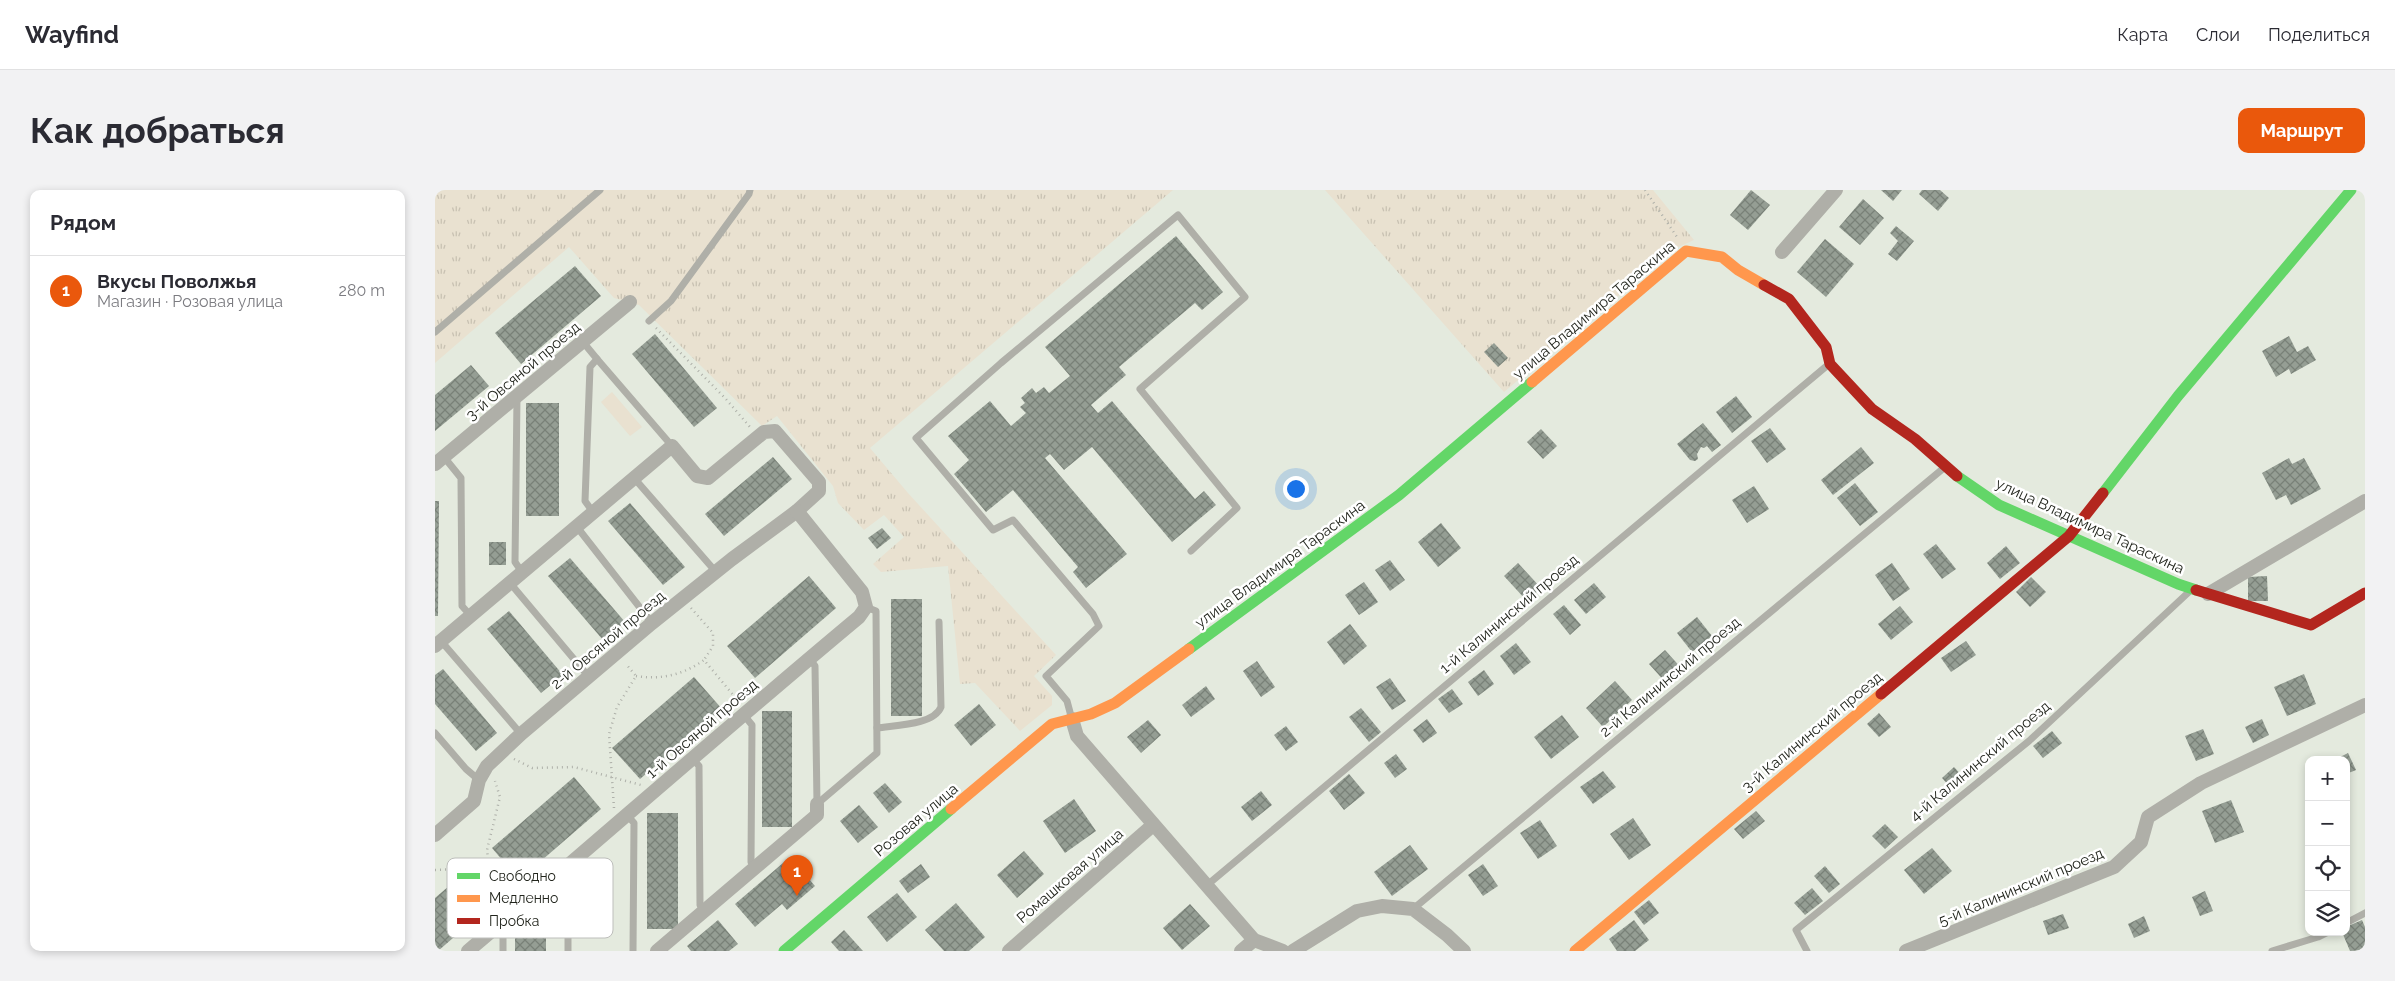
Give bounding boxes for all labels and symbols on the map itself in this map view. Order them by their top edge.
street label: улица Владимира Тараскина [1509,237,1679,383]
street label: 3-й Овсяной проезд [462,318,584,424]
street label: улица Владимира Тараскина [1993,474,2187,578]
your location [1283,476,1309,502]
street label: улица Владимира Тараскина [1191,496,1369,632]
street label: 1-й Калининский проезд [1436,550,1582,677]
street label: 2-й Овсяной проезд [547,587,669,693]
street label: 2-й Калининский проезд [1596,613,1744,741]
street label: 3-й Калининский проезд [1738,668,1886,796]
street label: 1-й Овсяной проезд [643,675,762,782]
street label: 4-й Калининский проезд [1906,697,2054,825]
street label: Розовая улица [870,780,962,860]
street label: Ромашковая улица [1013,825,1127,927]
street label: 5-й Калининский проезд [1936,844,2106,930]
pin: 1 [781,855,813,896]
legend [447,858,613,938]
text: Свободно [489,868,556,884]
text: Медленно [489,890,558,906]
text: Пробка [489,913,539,929]

